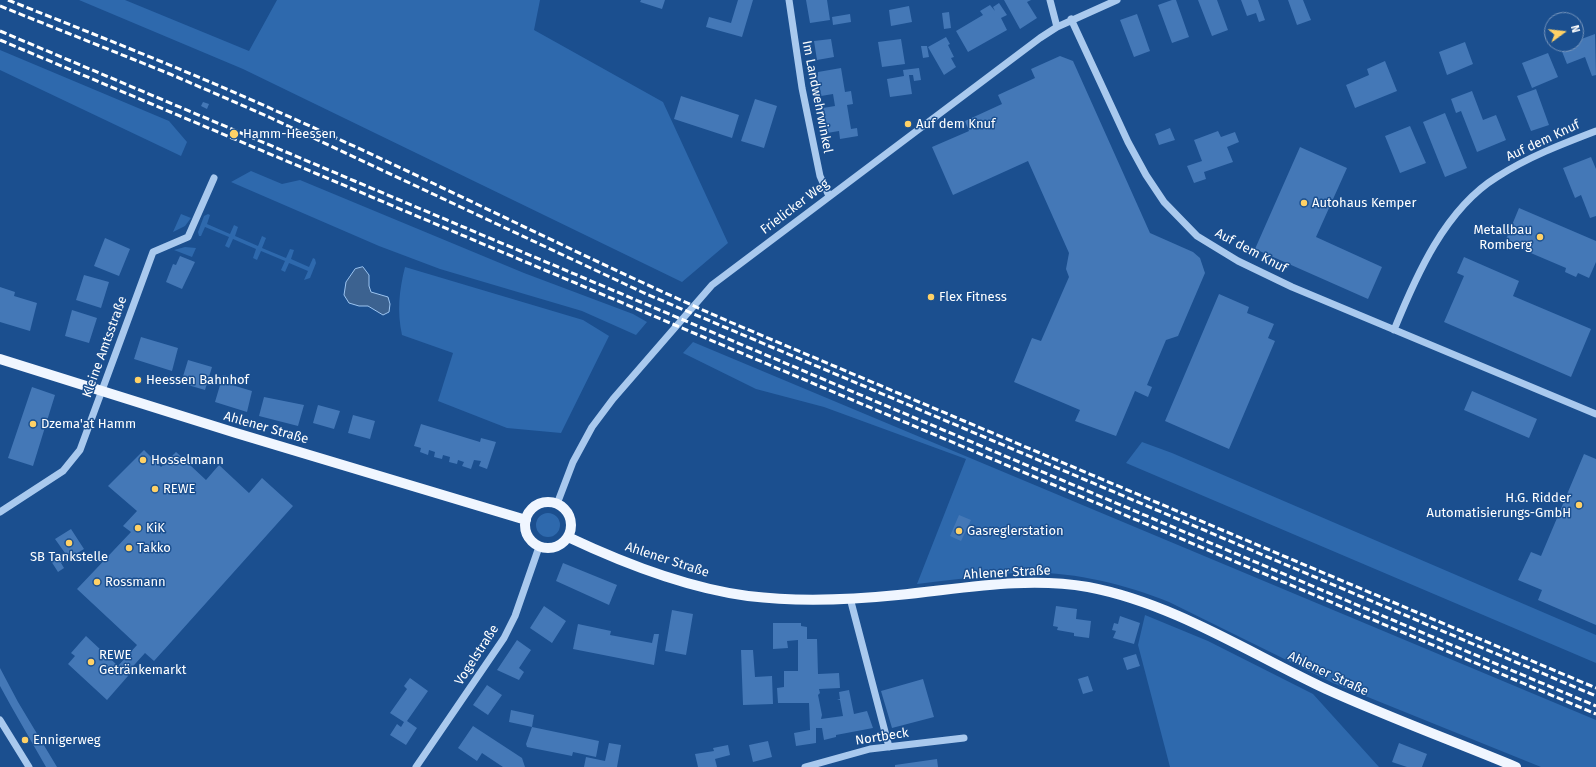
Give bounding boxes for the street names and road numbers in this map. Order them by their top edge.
street label: Im Landwehrwinkel [798,39,836,155]
street label: Auf dem Knuf [1504,117,1582,165]
street label: Frielicker Weg [758,176,832,238]
street label: Auf dem Knuf [1212,225,1290,277]
street label: Kleine Amtsstraße [79,294,131,400]
street label: Ahlener Straße [222,408,310,448]
street label: Ahlener Straße [623,539,711,581]
street label: Ahlener Straße [963,563,1051,583]
street label: Vogelstraße [452,622,502,688]
street label: Ahlener Straße [1285,648,1371,700]
street label: Nortbeck [854,725,910,749]

